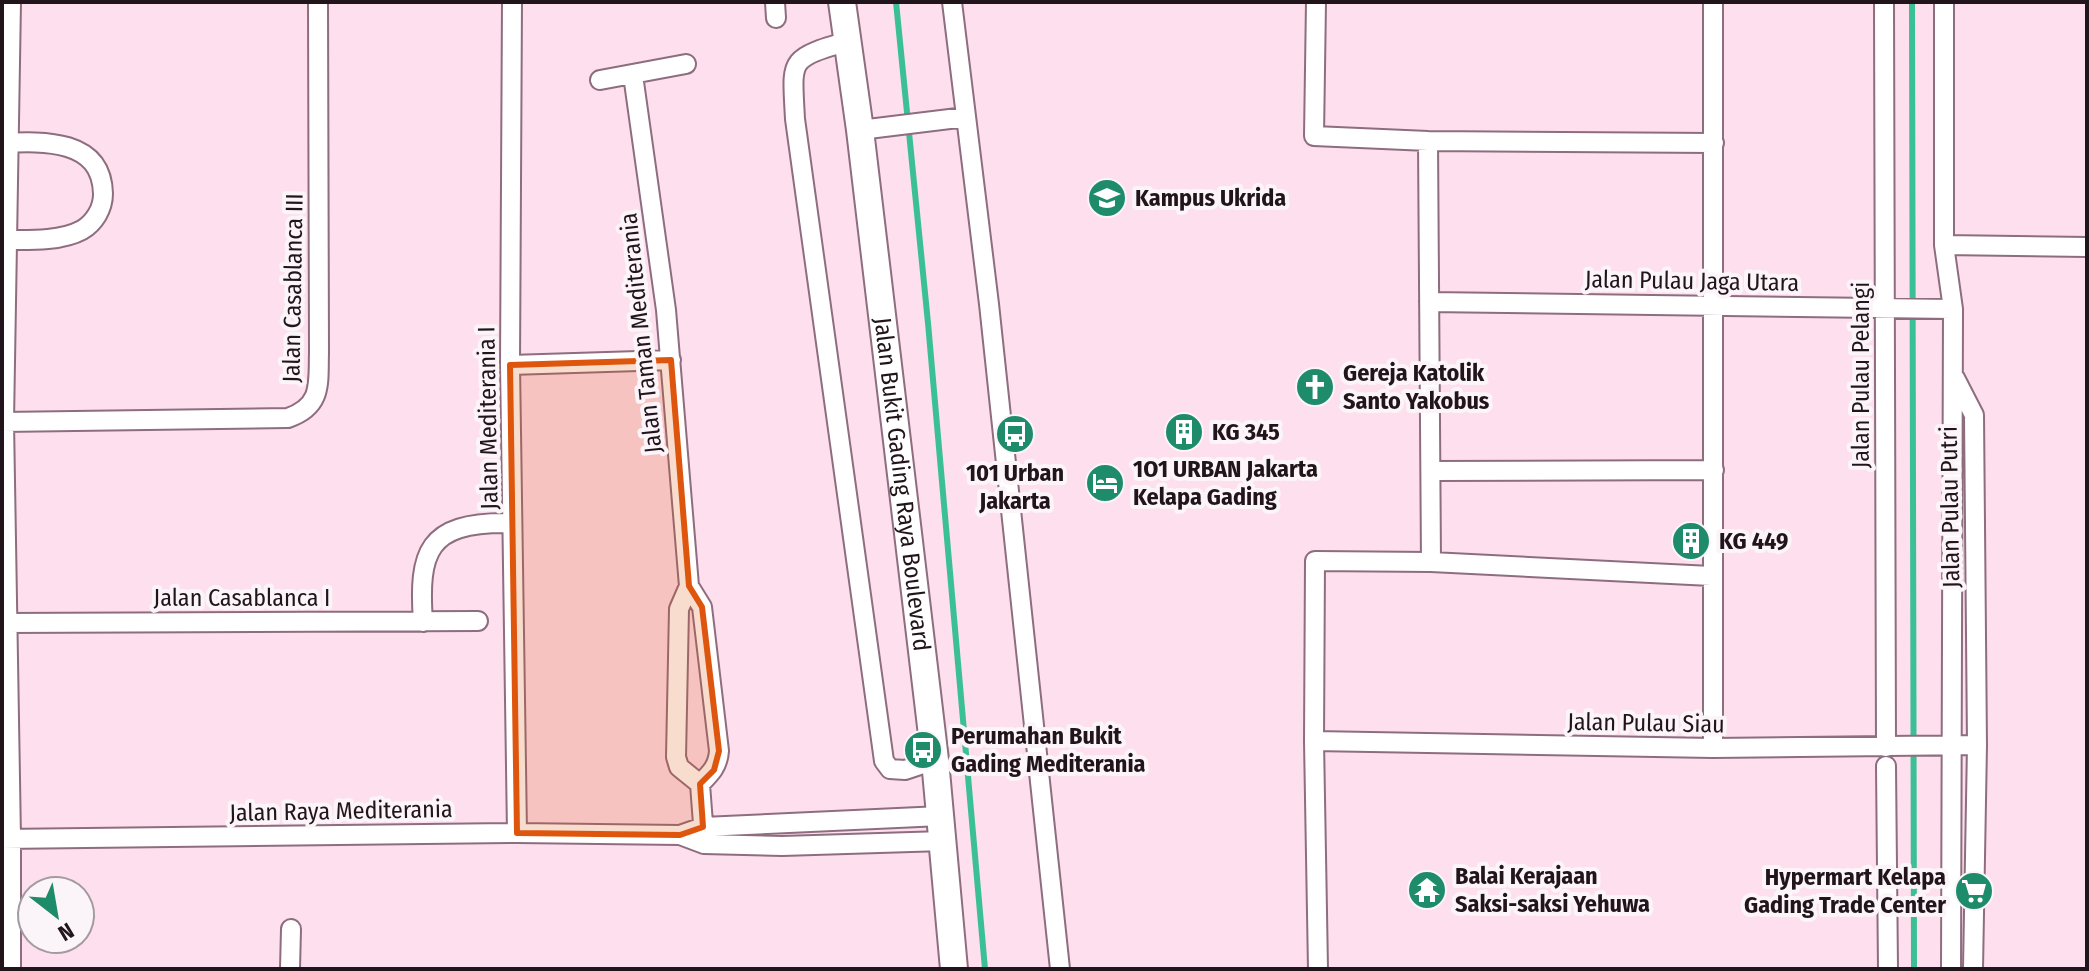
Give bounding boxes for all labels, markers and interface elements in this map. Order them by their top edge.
school or university icon: Kampus Ukrida [1086,177,1128,219]
place label: Kampus Ukrida [1135,184,1286,212]
street label: Jalan Casablanca III [277,193,309,383]
street label: Jalan Taman Mediterania [614,211,668,455]
street label: Jalan Pulau Jaga Utara [1585,265,1799,297]
street label: Jalan Pulau Pelangi [1847,282,1875,468]
street label: Jalan Bukit Gading Raya Boulevard [868,316,936,653]
street label: Jalan Mediterania I [472,326,504,510]
place label: Gereja Katolik Santo Yakobus [1343,359,1490,415]
church icon: Gereja Katolik Santo Yakobus [1294,366,1336,408]
building icon: KG 345 [1163,411,1205,453]
bus stop icon: 101 Urban Jakarta [994,413,1036,455]
place label: KG 345 [1212,418,1280,446]
street label: Jalan Pulau Putri [1935,426,1965,588]
place label: 1O1 URBAN Jakarta Kelapa Gading [1133,455,1318,511]
place label: 101 Urban Jakarta [966,459,1064,515]
hotel icon: 1O1 URBAN Jakarta Kelapa Gading [1084,462,1126,504]
building icon: KG 449 [1670,520,1712,562]
place label: KG 449 [1719,527,1788,555]
street label: Jalan Casablanca I [154,584,330,612]
street label: Jalan Pulau Siau [1567,708,1725,738]
place label: Perumahan Bukit Gading Mediterania [951,722,1146,778]
bus stop icon: Perumahan Bukit Gading Mediterania [902,729,944,771]
street label: Jalan Raya Mediterania [229,795,453,827]
place label: Balai Kerajaan Saksi-saksi Yehuwa [1455,862,1650,918]
place label: Hypermart Kelapa Gading Trade Center [1744,863,1946,919]
temple icon: Balai Kerajaan Saksi-saksi Yehuwa [1406,869,1448,911]
supermarket icon: Hypermart Kelapa Gading Trade Center [1953,870,1995,912]
north arrow [16,875,96,955]
text: N [53,917,79,947]

